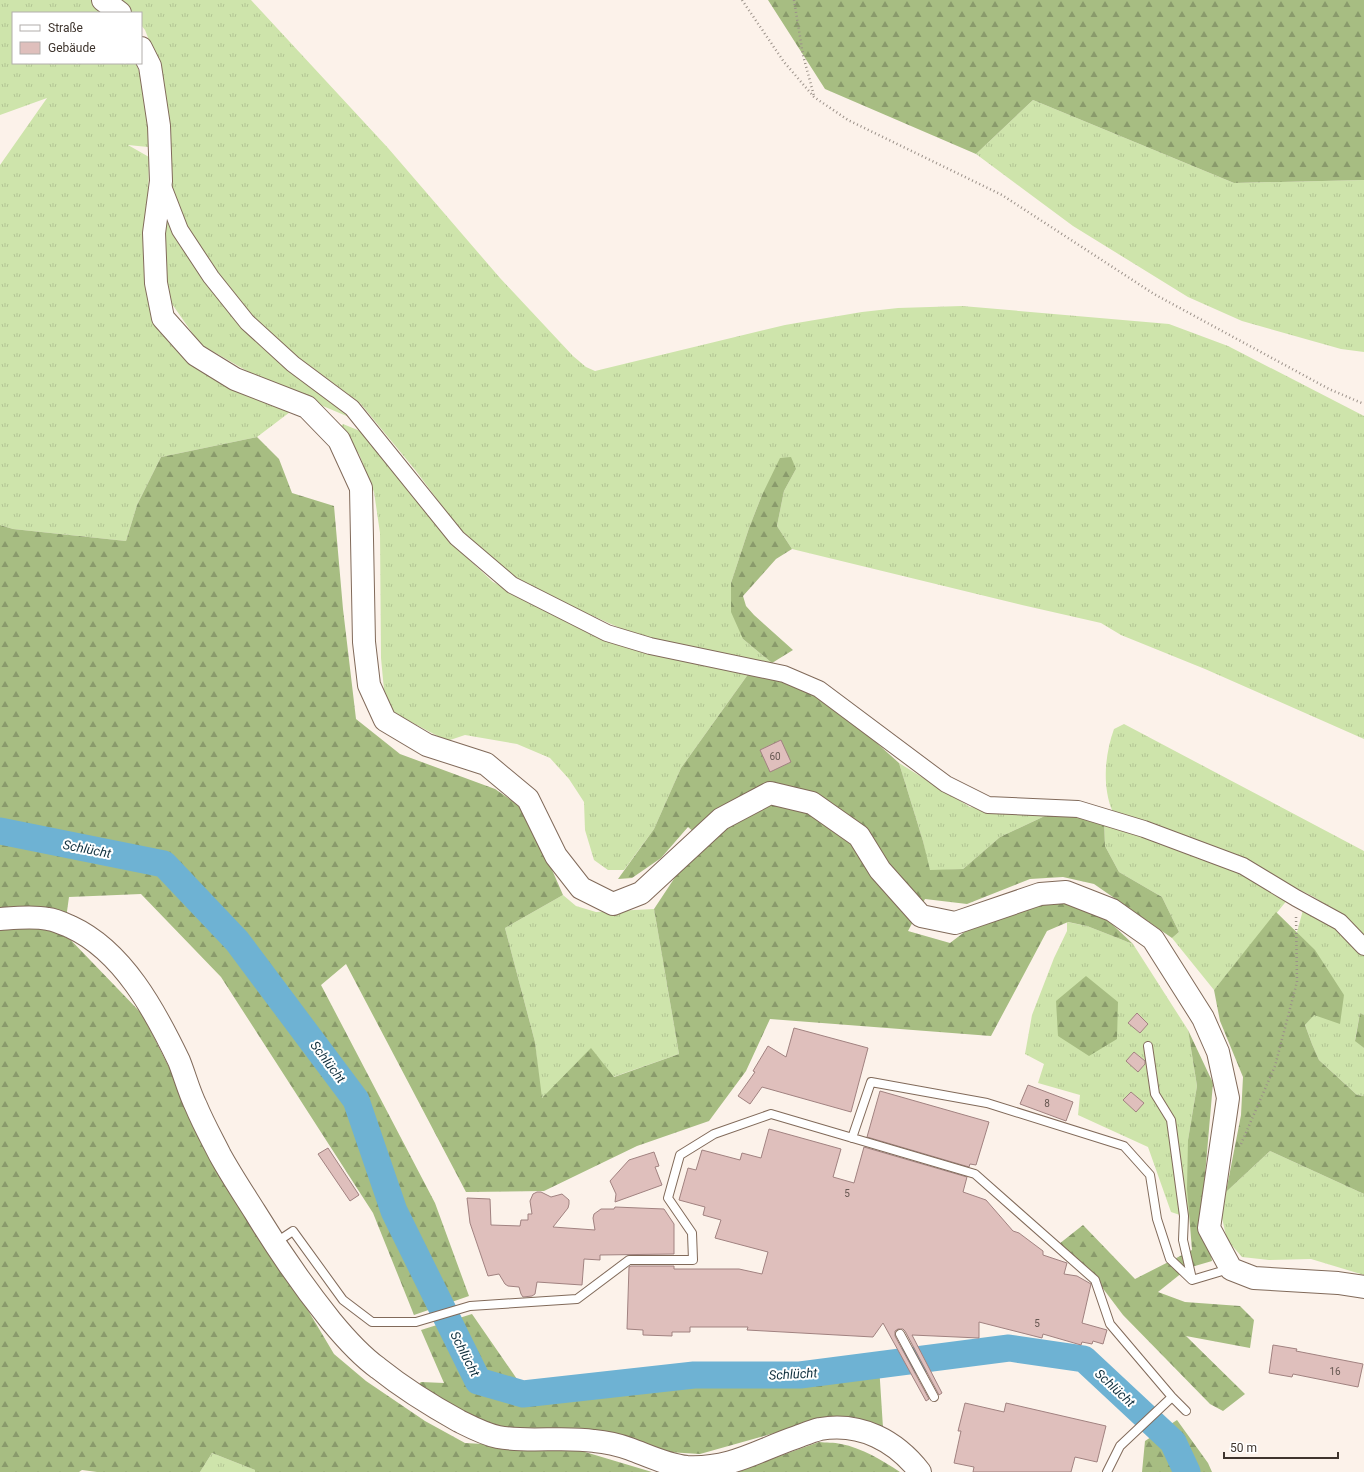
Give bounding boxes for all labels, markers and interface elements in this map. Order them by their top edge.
legend [12,12,142,64]
text: Straße [48,21,83,35]
text: Gebäude [48,41,96,55]
house number: 60 [769,751,781,762]
water label: Schlücht [62,837,113,861]
water label: Schlücht [307,1038,349,1087]
house number: 8 [1044,1098,1050,1109]
house number: 5 [844,1188,850,1199]
house number: 5 [1034,1318,1040,1329]
water label: Schlücht [447,1329,483,1380]
water label: Schlücht [768,1365,819,1383]
water label: Schlücht [1092,1366,1139,1411]
house number: 16 [1329,1366,1341,1377]
scale bar [1224,1434,1338,1460]
text: 50 m [1230,1441,1257,1455]

